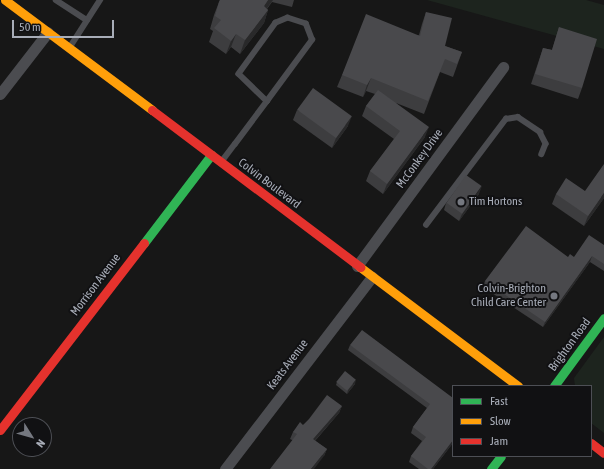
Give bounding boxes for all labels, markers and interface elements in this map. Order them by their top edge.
scale bar [14,12,116,38]
text: 50 m [19,20,41,34]
street label: McConkey Drive [394,127,446,191]
street label: Colvin Boulevard [235,156,303,212]
place label: Tim Hortons [469,195,522,209]
marker: Tim Hortons [456,197,466,207]
street label: Morrison Avenue [68,251,124,319]
place label: Colvin-Brighton Child Care Center [471,282,546,310]
marker: Colvin-Brighton Child Care Center [549,291,559,301]
street label: Brighton Road [546,316,594,374]
street label: Keats Avenue [264,337,312,393]
legend [452,385,592,457]
text: Fast [490,394,508,408]
text: Slow [490,414,511,428]
north arrow [12,417,52,457]
text: Jam [490,434,508,448]
text: N [34,437,48,450]

